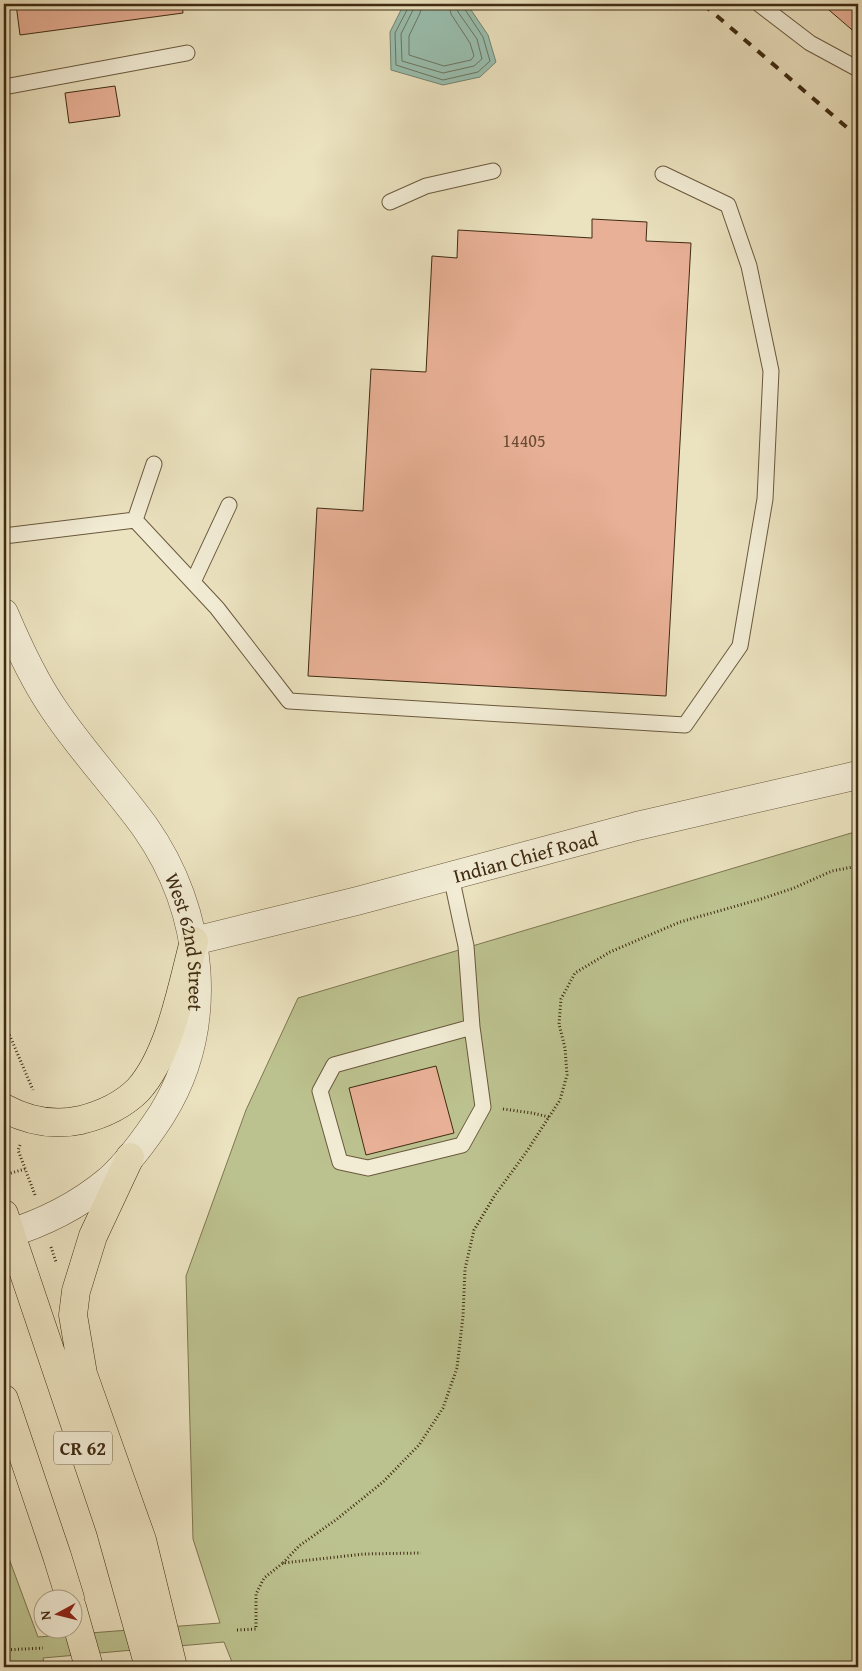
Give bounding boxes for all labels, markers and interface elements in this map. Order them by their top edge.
house number: 14405 [502,427,546,454]
street label: Indian Chief Road [450,823,601,889]
street label: West 62nd Street [158,868,212,1012]
road number: CR 62 [54,1432,112,1465]
north arrow [32,1588,82,1638]
text: N [35,1609,56,1621]

